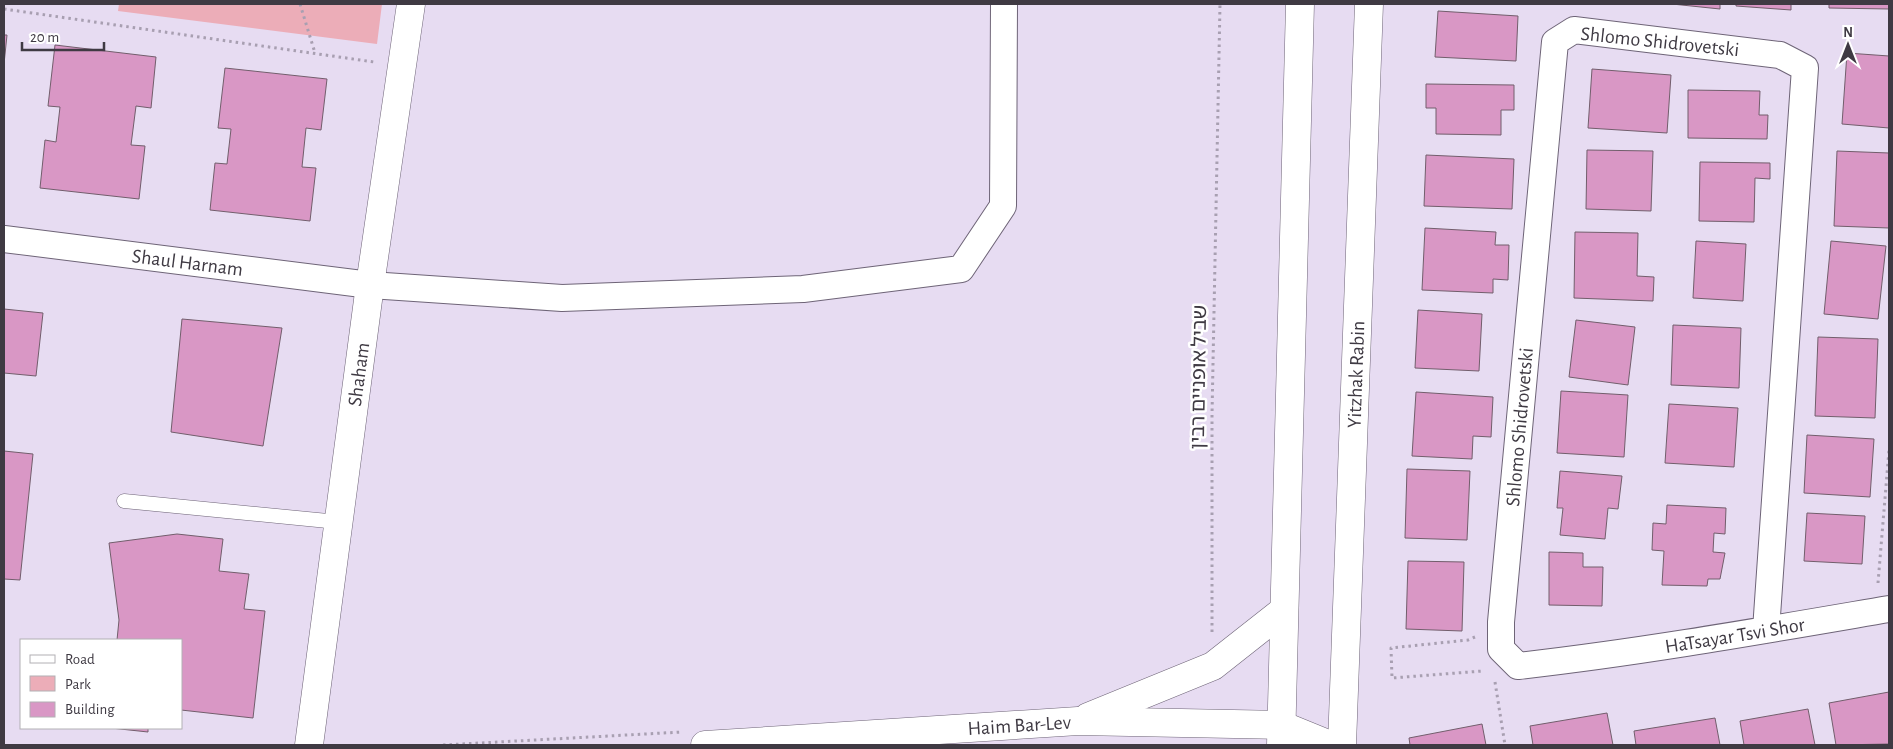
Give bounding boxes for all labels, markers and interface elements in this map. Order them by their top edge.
scale bar [22,20,105,52]
north arrow [1823,20,1873,70]
street label: Shlomo Shidrovetski [1580,24,1740,60]
text: N [1843,26,1853,40]
text: 20 m [30,30,59,45]
street label: Shaul Harnam [131,246,244,280]
street label: שביל אופניים רבין [1188,305,1210,449]
street label: Yitzhak Rabin [1345,320,1368,428]
street label: Shaham [345,341,373,408]
street label: Shlomo Shidrovetski [1503,347,1537,507]
street label: HaTsayar Tsvi Shor [1664,614,1807,657]
legend [20,639,182,729]
text: Road [65,652,95,667]
text: Park [65,677,91,692]
text: Building [65,702,115,717]
street label: Haim Bar-Lev [967,712,1072,739]

